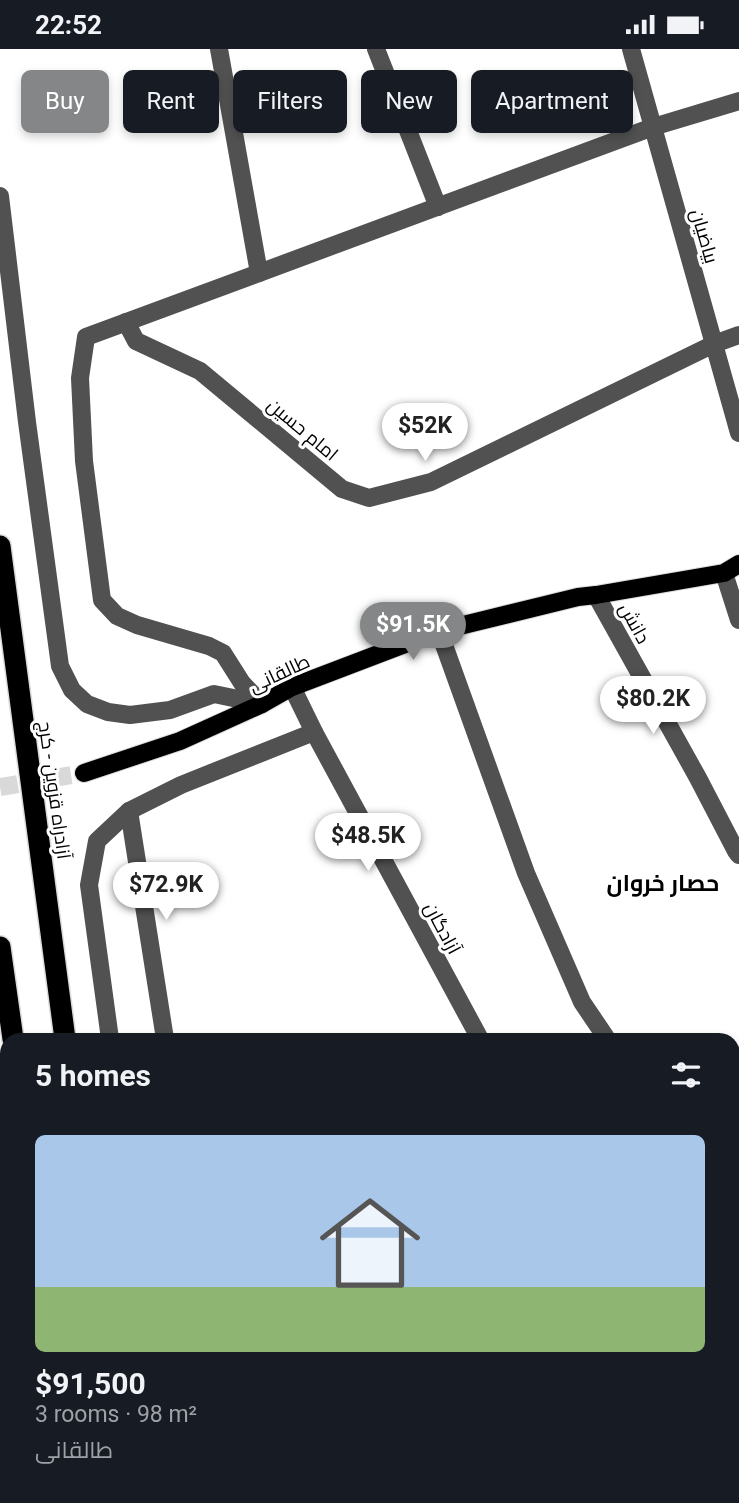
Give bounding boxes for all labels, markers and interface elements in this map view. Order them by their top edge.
text: 22:52 [35,10,102,40]
chip: Buy [21,70,109,133]
chip: Rent [123,70,219,133]
chip: Filters [233,70,347,133]
chip: New [361,70,457,133]
chip: Apartment [471,70,633,133]
street label: بیاضیان [686,206,723,266]
street label: امام حسین [261,393,343,467]
pin: $52K [384,403,466,463]
text: $52K [398,412,452,439]
street label: دانش [614,599,655,648]
pin: $91.5K [356,603,470,662]
text: $91.5K [376,611,450,638]
street label: طالقانی [245,649,313,698]
pin: $80.2K [596,677,710,736]
text: $80.2K [616,685,690,712]
street label: آزادراه قزوین - کرج [31,719,76,861]
pin: $48.5K [311,813,425,873]
text: $48.5K [331,822,405,849]
pin: $72.9K [109,863,223,922]
district label: حصار خروان [607,870,719,897]
text: $72.9K [129,871,203,898]
street label: آزادگان [419,898,466,958]
icon: filters [667,1056,705,1094]
text: 5 homes [35,1058,151,1093]
icon: home [307,1180,433,1306]
text: $91,500 [35,1366,146,1401]
text: 3 rooms · 98 m² [35,1401,197,1428]
text: طالقانی [35,1437,113,1464]

